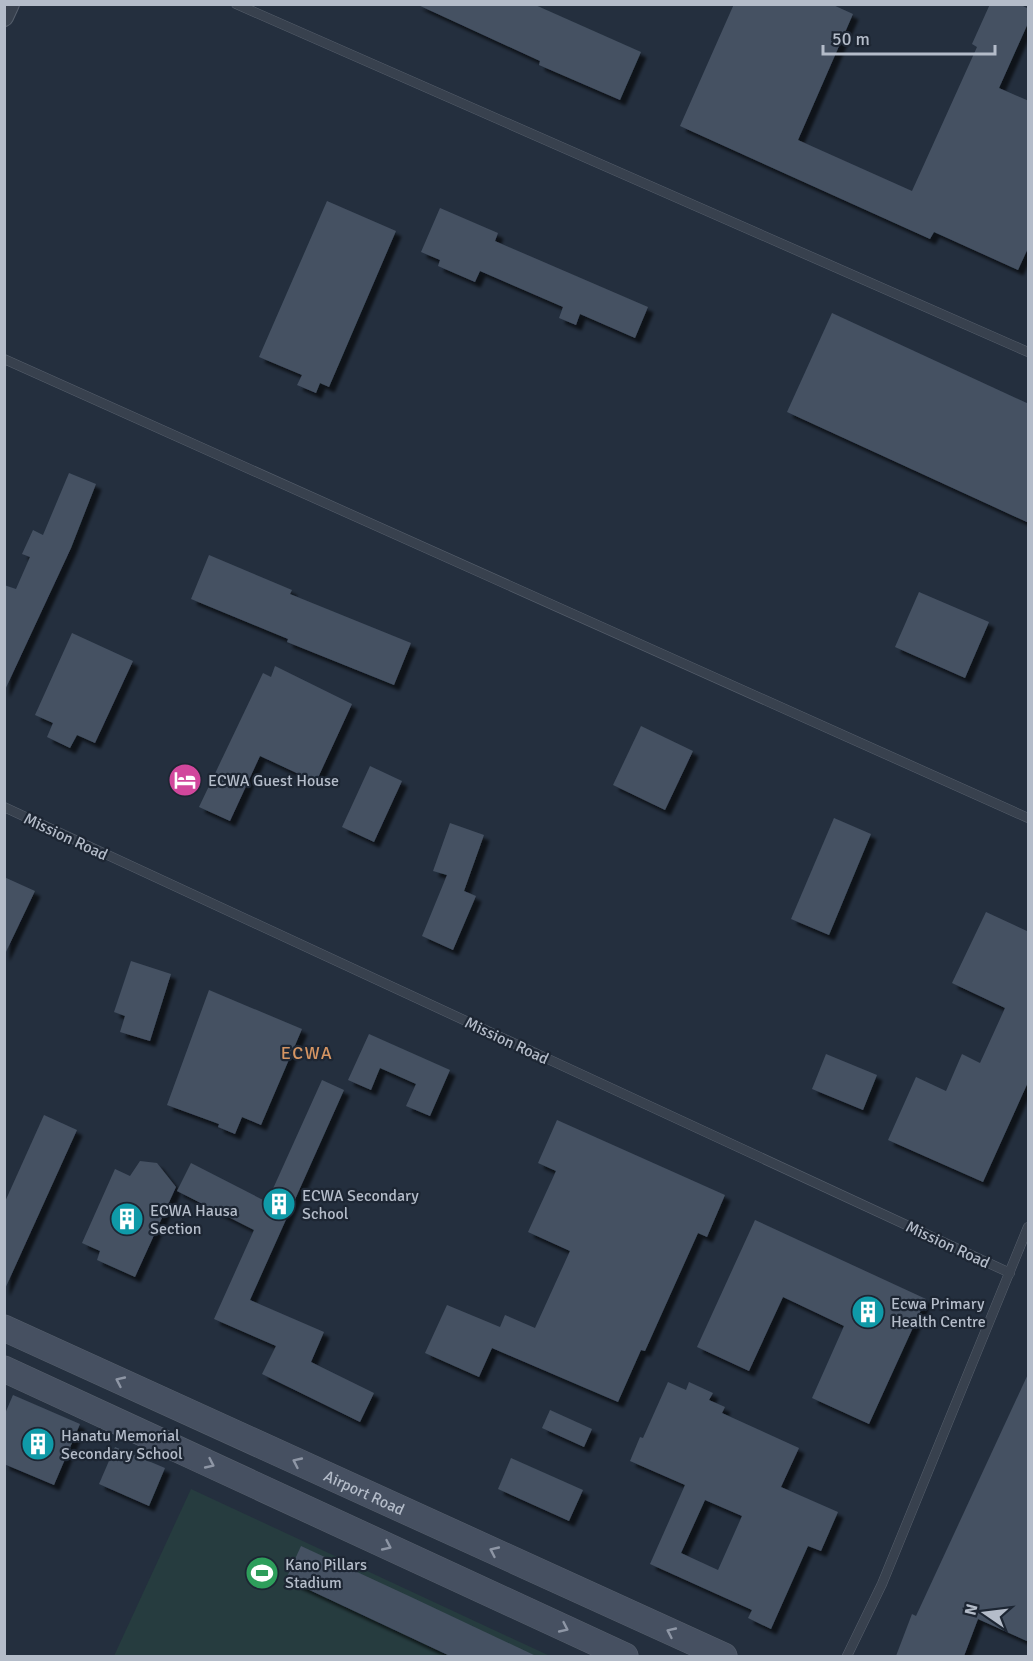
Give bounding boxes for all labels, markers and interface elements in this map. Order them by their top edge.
scale bar [823,18,996,56]
text: 50 m [832,28,870,50]
hotel icon: ECWA Guest House [167,762,203,798]
place label: ECWA Guest House [208,771,339,791]
street label: Mission Road [20,809,111,865]
street label: Mission Road [461,1013,552,1069]
district label: ECWA [281,1042,333,1064]
building icon: ECWA Secondary School [261,1186,297,1222]
place label: ECWA Secondary School [302,1186,419,1224]
building icon: ECWA Hausa Section [109,1201,145,1237]
place label: ECWA Hausa Section [150,1201,238,1239]
street label: Mission Road [902,1217,993,1273]
building icon: Ecwa Primary Health Centre [850,1294,886,1330]
place label: Ecwa Primary Health Centre [891,1294,986,1332]
one-way arrow [115,1376,126,1388]
building icon: Hanatu Memorial Secondary School [20,1426,56,1462]
place label: Hanatu Memorial Secondary School [61,1426,183,1464]
one-way arrow [204,1456,215,1468]
one-way arrow [292,1457,303,1469]
street label: Airport Road [320,1466,407,1520]
one-way arrow [381,1538,392,1550]
one-way arrow [489,1547,500,1559]
sports icon: Kano Pillars Stadium [244,1555,280,1591]
place label: Kano Pillars Stadium [285,1555,367,1593]
north arrow [955,1583,1015,1643]
text: N [960,1602,982,1617]
one-way arrow [557,1621,568,1633]
one-way arrow [666,1628,677,1640]

